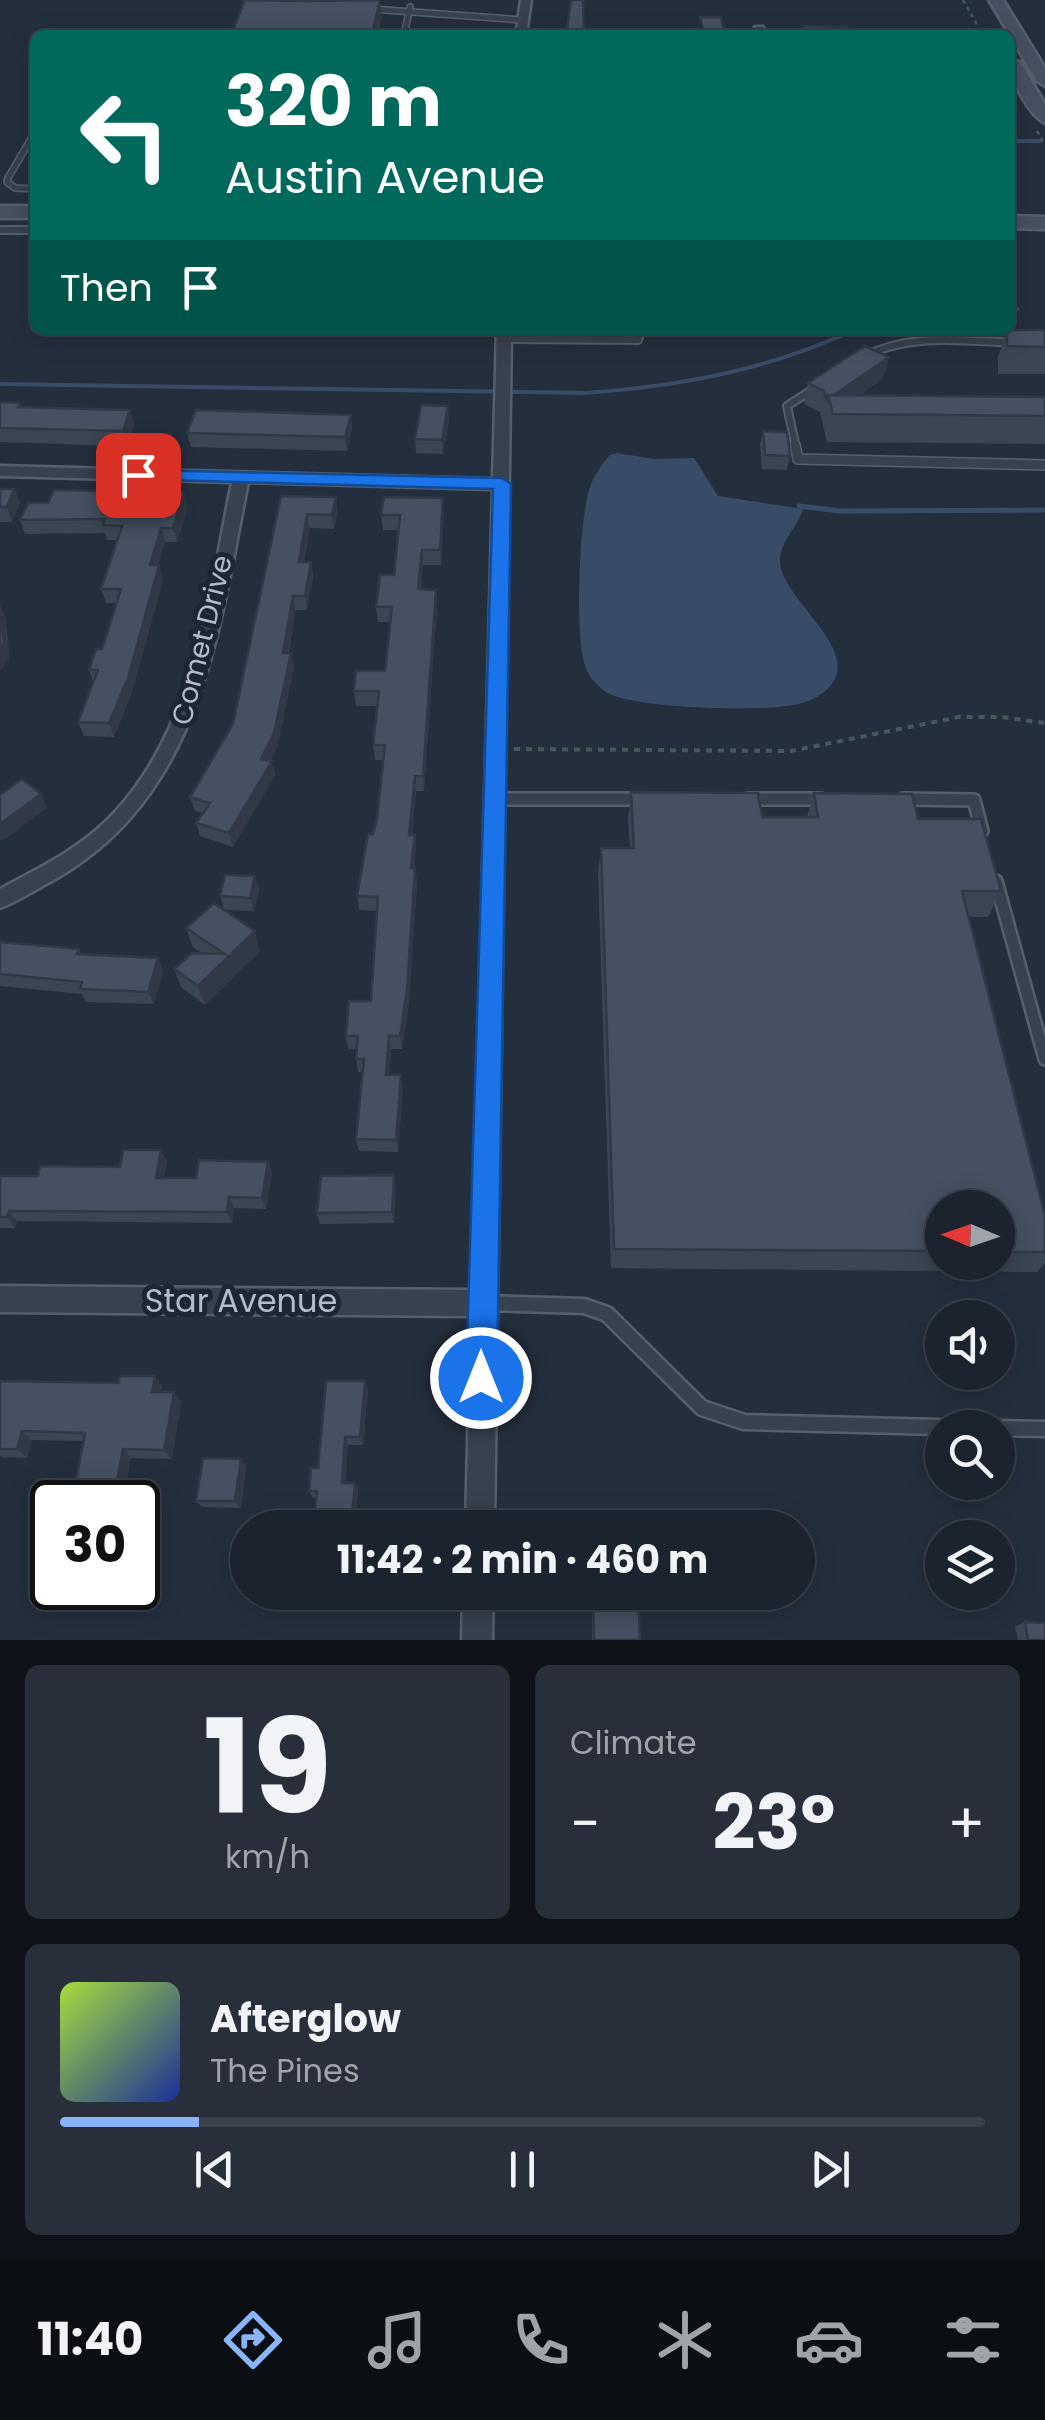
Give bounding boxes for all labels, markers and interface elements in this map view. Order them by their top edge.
text: 320 m [225,52,442,151]
icon: left [60,70,190,200]
text: Austin Avenue [225,146,545,209]
icon: arrive [173,260,228,315]
text: Then [60,261,153,314]
pin [96,433,181,518]
icon: arrive [111,448,166,503]
street label: Comet Drive [162,551,242,729]
north arrow [925,1190,1015,1280]
map controls [925,1190,1015,1610]
street label: Star Avenue [145,1278,337,1323]
button: sound [925,1300,1015,1390]
position arrow [429,1326,533,1430]
button: search [925,1410,1015,1500]
speed limit sign: 30 [30,1480,160,1610]
button: layers [925,1520,1015,1610]
text: 11:42 · 2 min · 460 m [337,1533,708,1586]
text: 19 [203,1676,332,1859]
text: Climate [570,1720,697,1765]
text: 23° [712,1770,835,1875]
text: − [570,1785,600,1862]
text: + [947,1785,985,1862]
text: km/h [225,1834,310,1879]
text: Afterglow [210,1992,401,2045]
text: The Pines [210,2048,360,2093]
icon: previous [187,2142,242,2197]
icon: pause [495,2142,550,2197]
icon: next [803,2142,858,2197]
icon: directions [218,2305,288,2375]
icon: music [362,2305,432,2375]
icon: phone [506,2305,576,2375]
icon: climate [650,2305,720,2375]
icon: car [794,2305,864,2375]
icon: filters [938,2305,1008,2375]
text: 11:40 [37,2308,143,2371]

